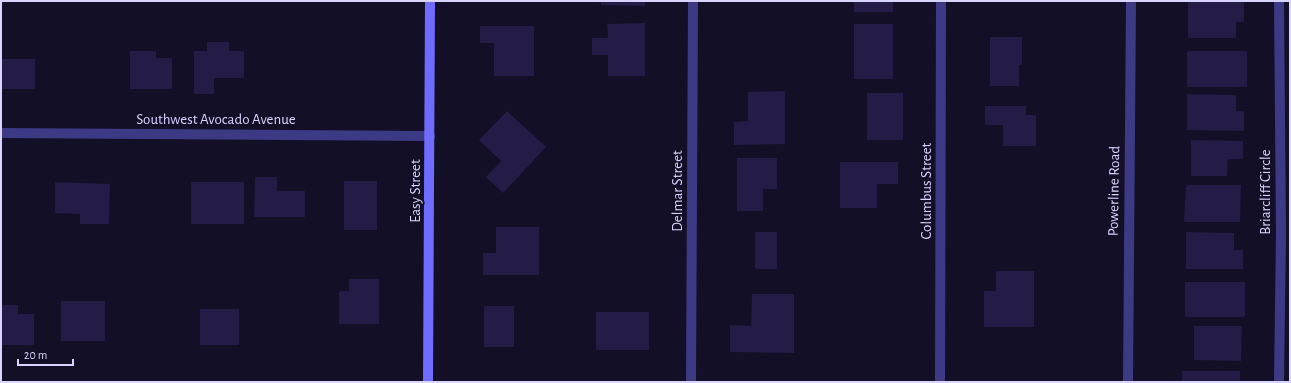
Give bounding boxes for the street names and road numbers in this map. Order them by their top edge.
street label: Southwest Avocado Avenue [136,112,296,127]
street label: Columbus Street [919,142,934,239]
street label: Powerline Road [1106,146,1122,236]
street label: Briarcliff Circle [1258,149,1273,235]
street label: Delmar Street [670,150,685,232]
street label: Easy Street [408,159,423,223]

